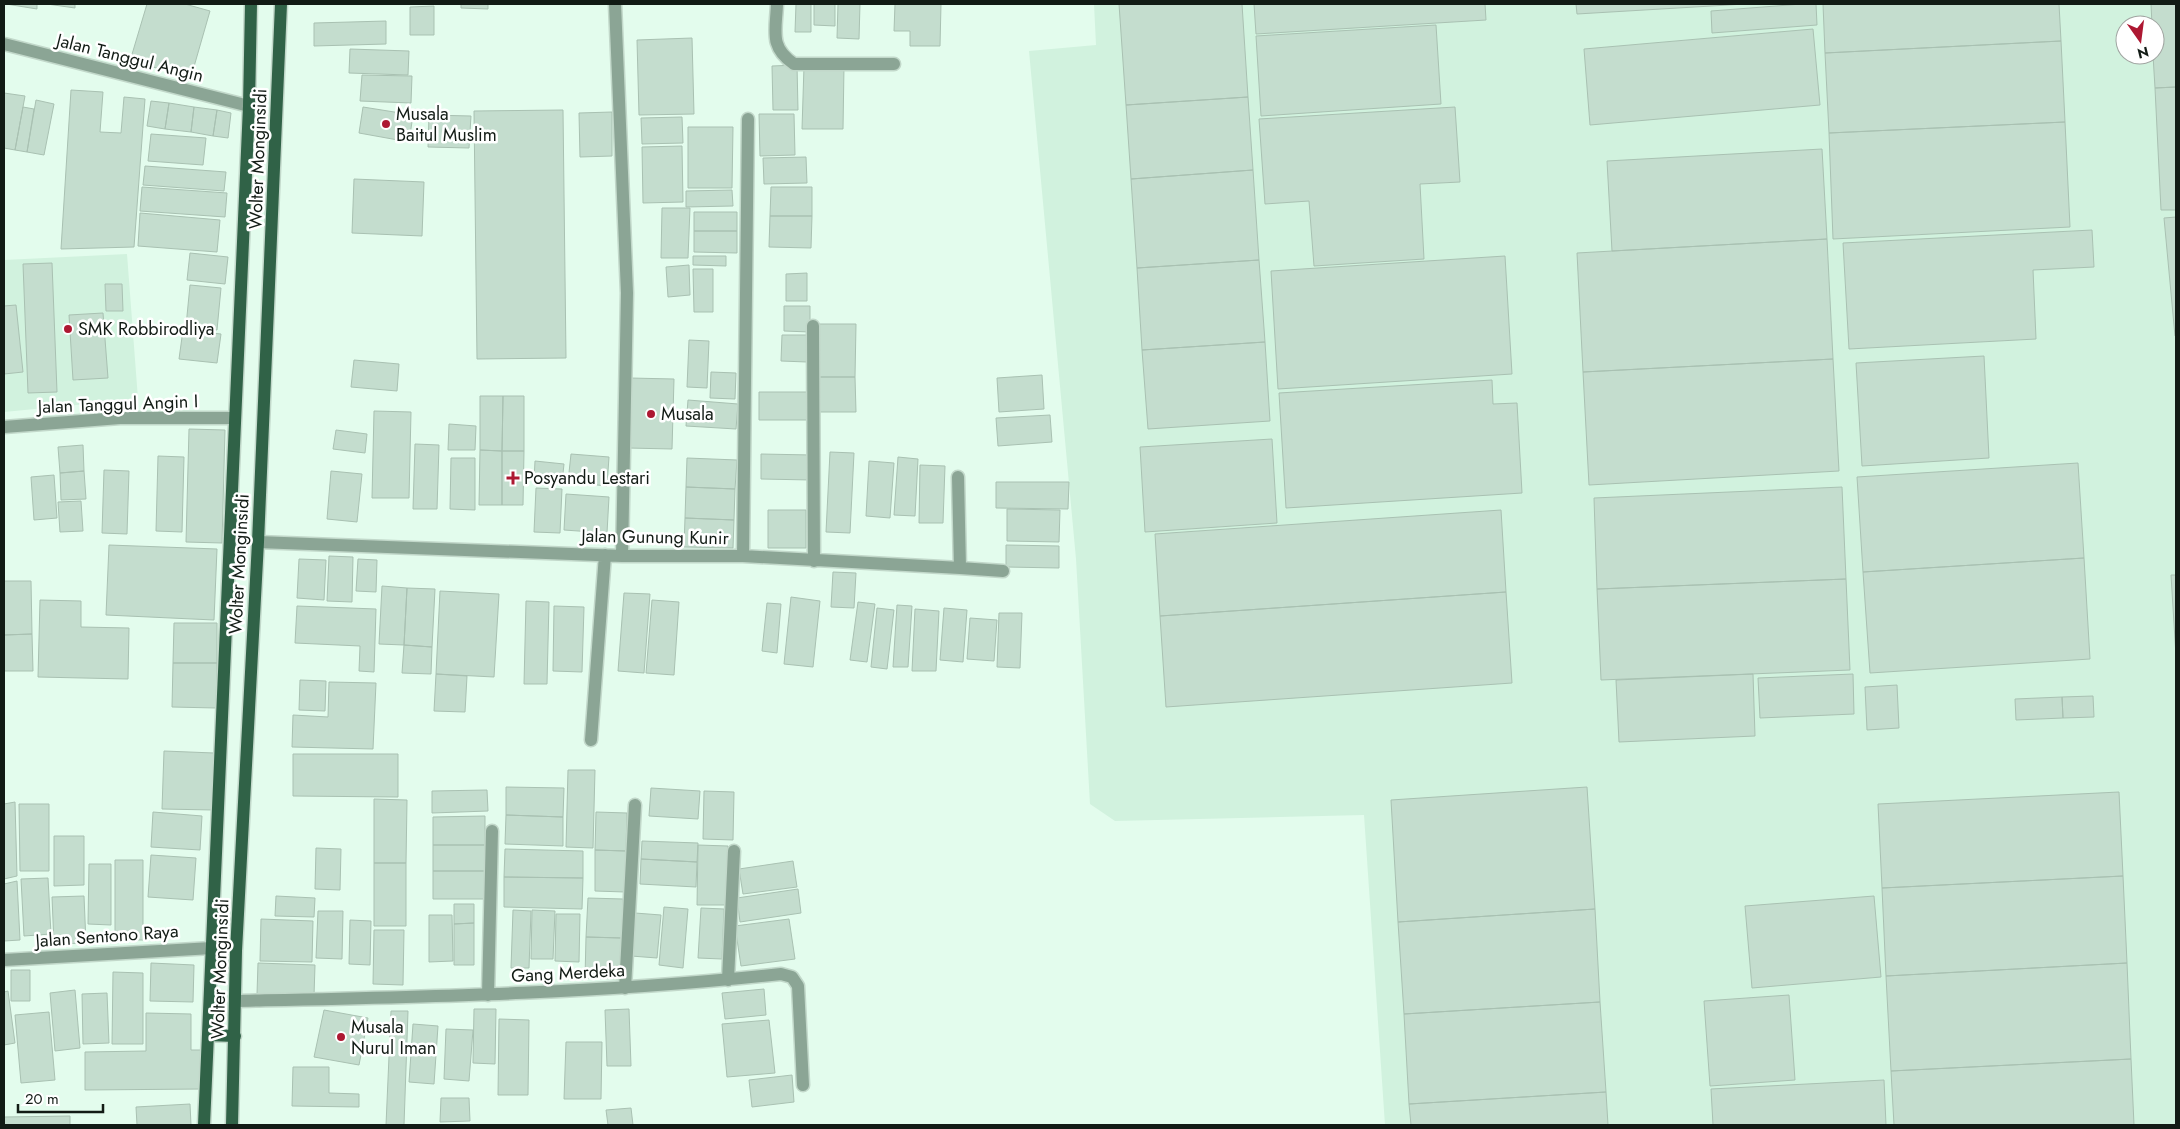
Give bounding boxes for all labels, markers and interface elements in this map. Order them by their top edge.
north arrow [2115,15,2165,65]
street label: Jalan Tanggul Angin [52,27,206,89]
text: N [2135,42,2151,64]
street label: Wolter Monginsidi [243,88,273,230]
place label: Musala Baitul Muslim [396,101,497,148]
marker: Musala Baitul Muslim [380,118,392,130]
place label: SMK Robbirodliya [78,316,215,342]
marker: SMK Robbirodliya [62,323,74,335]
street label: Jalan Tanggul Angin I [35,388,199,420]
place label: Musala [661,401,714,427]
marker: Musala [645,408,657,420]
place label: Posyandu Lestari [524,465,650,491]
marker: Posyandu Lestari [506,471,520,485]
street label: Wolter Monginsidi [222,493,256,635]
street label: Jalan Gunung Kunir [579,523,730,551]
street label: Wolter Monginsidi [205,898,235,1040]
street label: Jalan Sentono Raya [33,918,179,954]
street label: Gang Merdeka [510,957,626,989]
place label: Musala Nurul Iman [351,1014,436,1061]
marker: Musala Nurul Iman [335,1031,347,1043]
scale bar [18,1082,102,1114]
text: 20 m [25,1088,59,1110]

